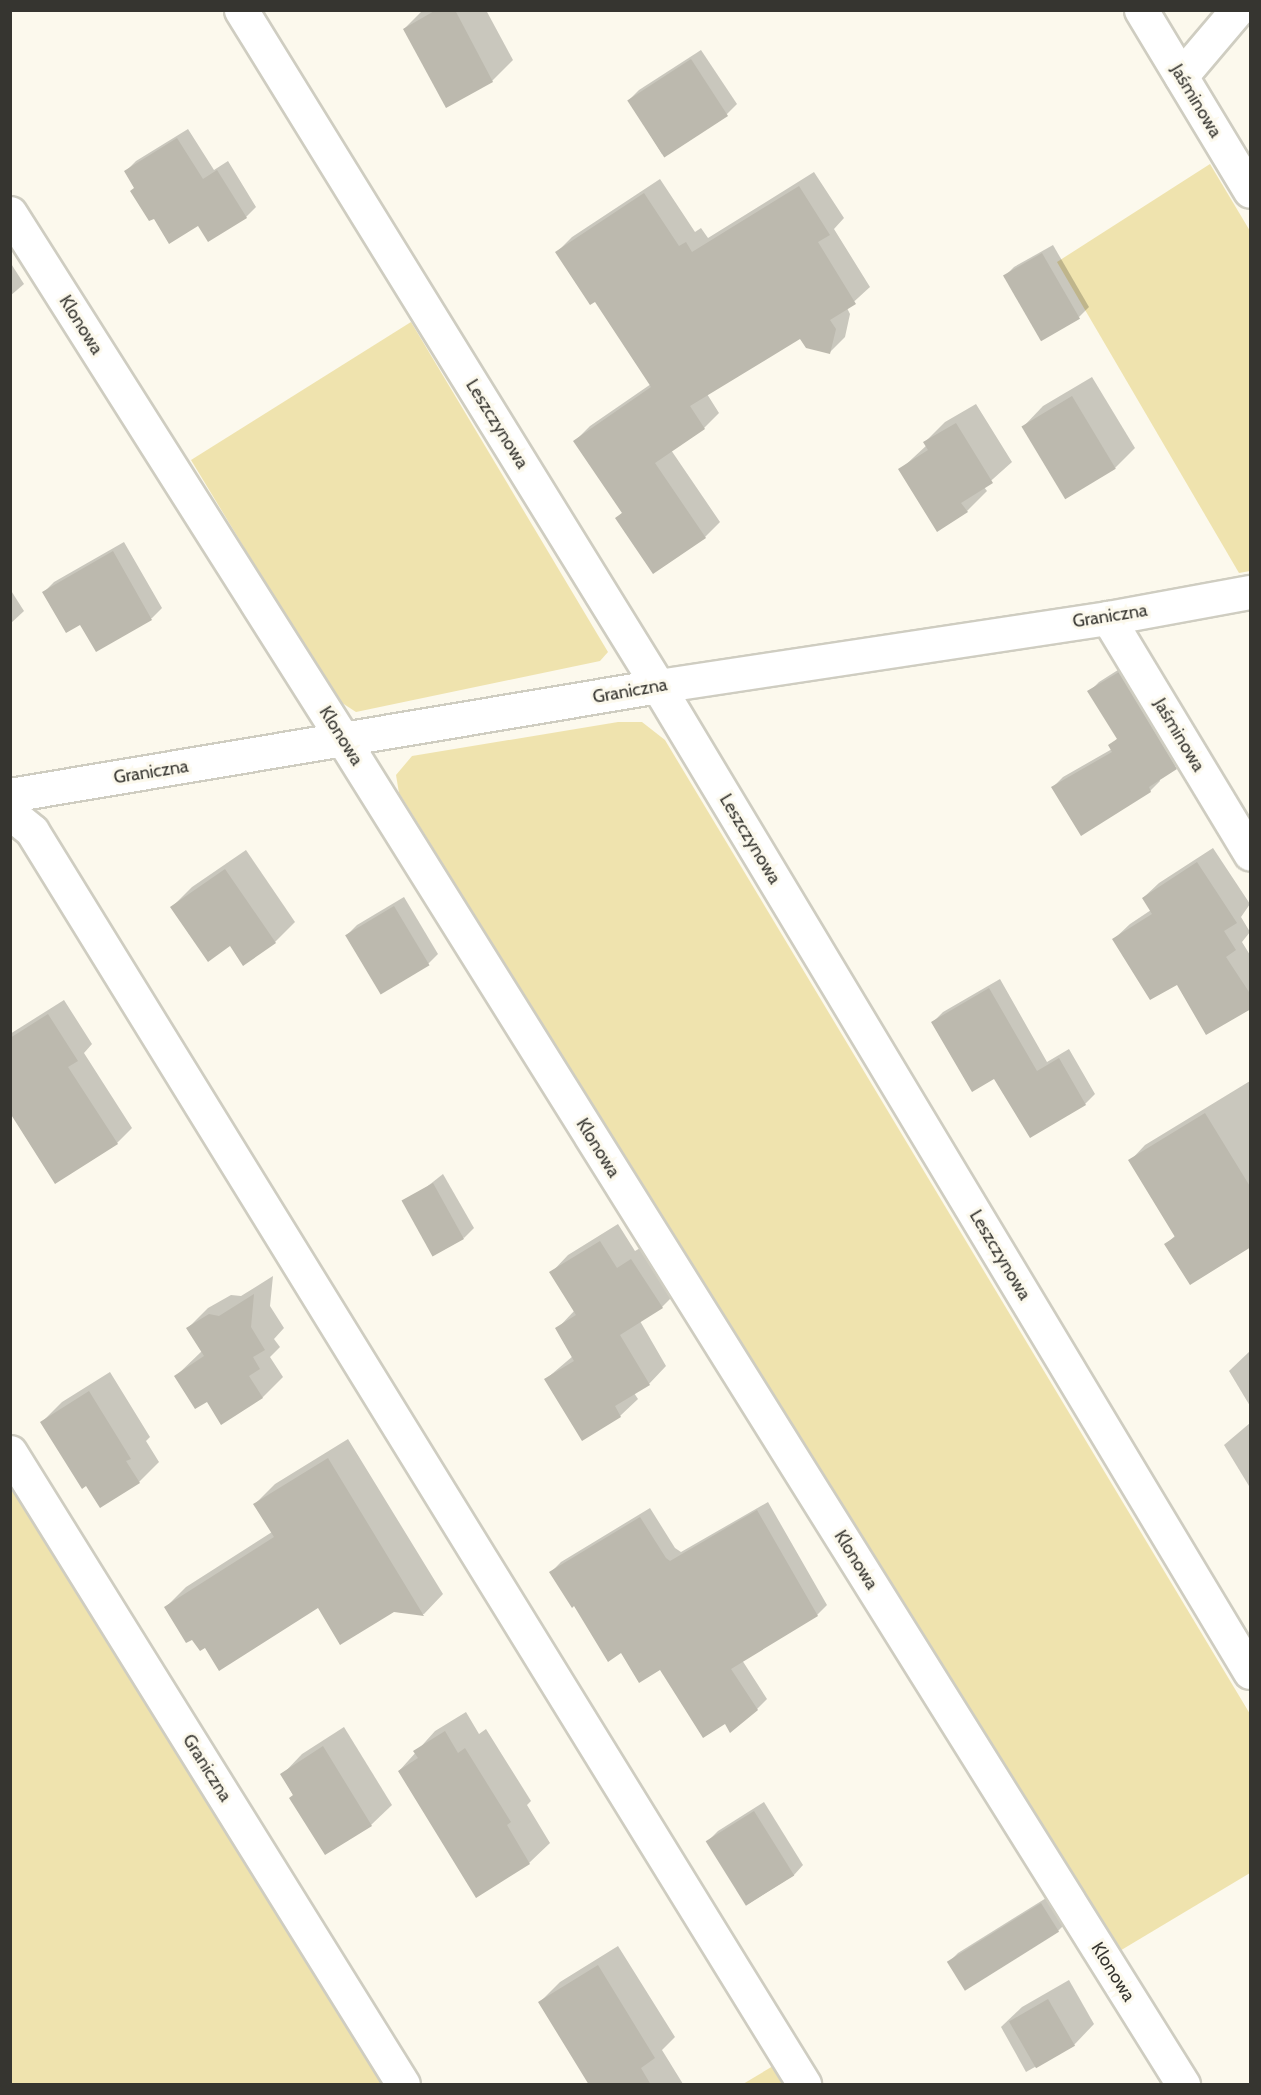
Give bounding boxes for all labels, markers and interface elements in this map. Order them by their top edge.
street label: Jaśminowa [1166,60,1226,142]
street label: Klonowa [54,291,108,359]
street label: Leszczynowa [461,375,533,473]
street label: Graniczna [1071,599,1149,633]
street label: Graniczna [591,674,669,708]
street label: Jaśminowa [1149,694,1209,776]
street label: Klonowa [314,702,368,770]
street label: Graniczna [112,755,190,789]
street label: Leszczynowa [715,790,785,888]
street label: Klonowa [571,1114,625,1182]
street label: Leszczynowa [965,1206,1035,1304]
street label: Klonowa [829,1526,883,1594]
street label: Graniczna [178,1730,236,1806]
street label: Klonowa [1086,1938,1140,2006]

